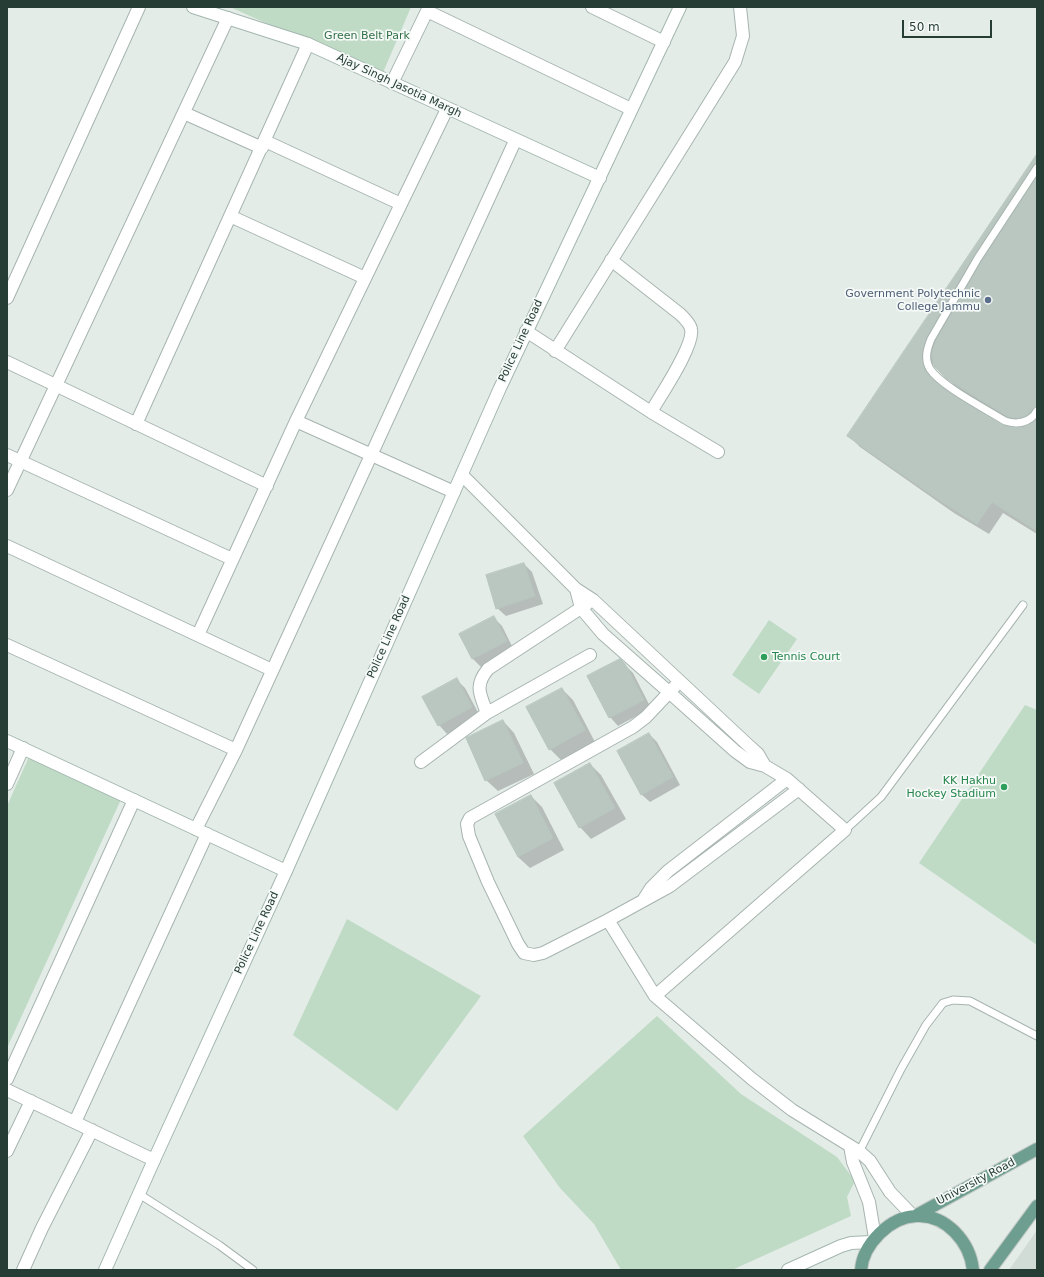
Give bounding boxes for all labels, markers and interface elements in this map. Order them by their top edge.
scale bar [904,12,994,38]
text: 50 m [909,20,940,34]
park label: Green Belt Park [324,29,410,43]
street label: Ajay Singh Jasotia Margh [334,51,464,121]
place label: Government Polytechnic College Jammu [845,287,980,313]
marker: Government Polytechnic College Jammu [983,295,993,305]
street label: Police Line Road [496,298,546,384]
street label: Police Line Road [365,593,413,681]
place label: Tennis Court [772,650,840,664]
marker: Tennis Court [759,652,769,662]
place label: KK Hakhu Hockey Stadium [906,774,996,800]
marker: KK Hakhu Hockey Stadium [999,782,1009,792]
street label: Police Line Road [232,890,282,976]
street label: University Road [935,1156,1017,1208]

